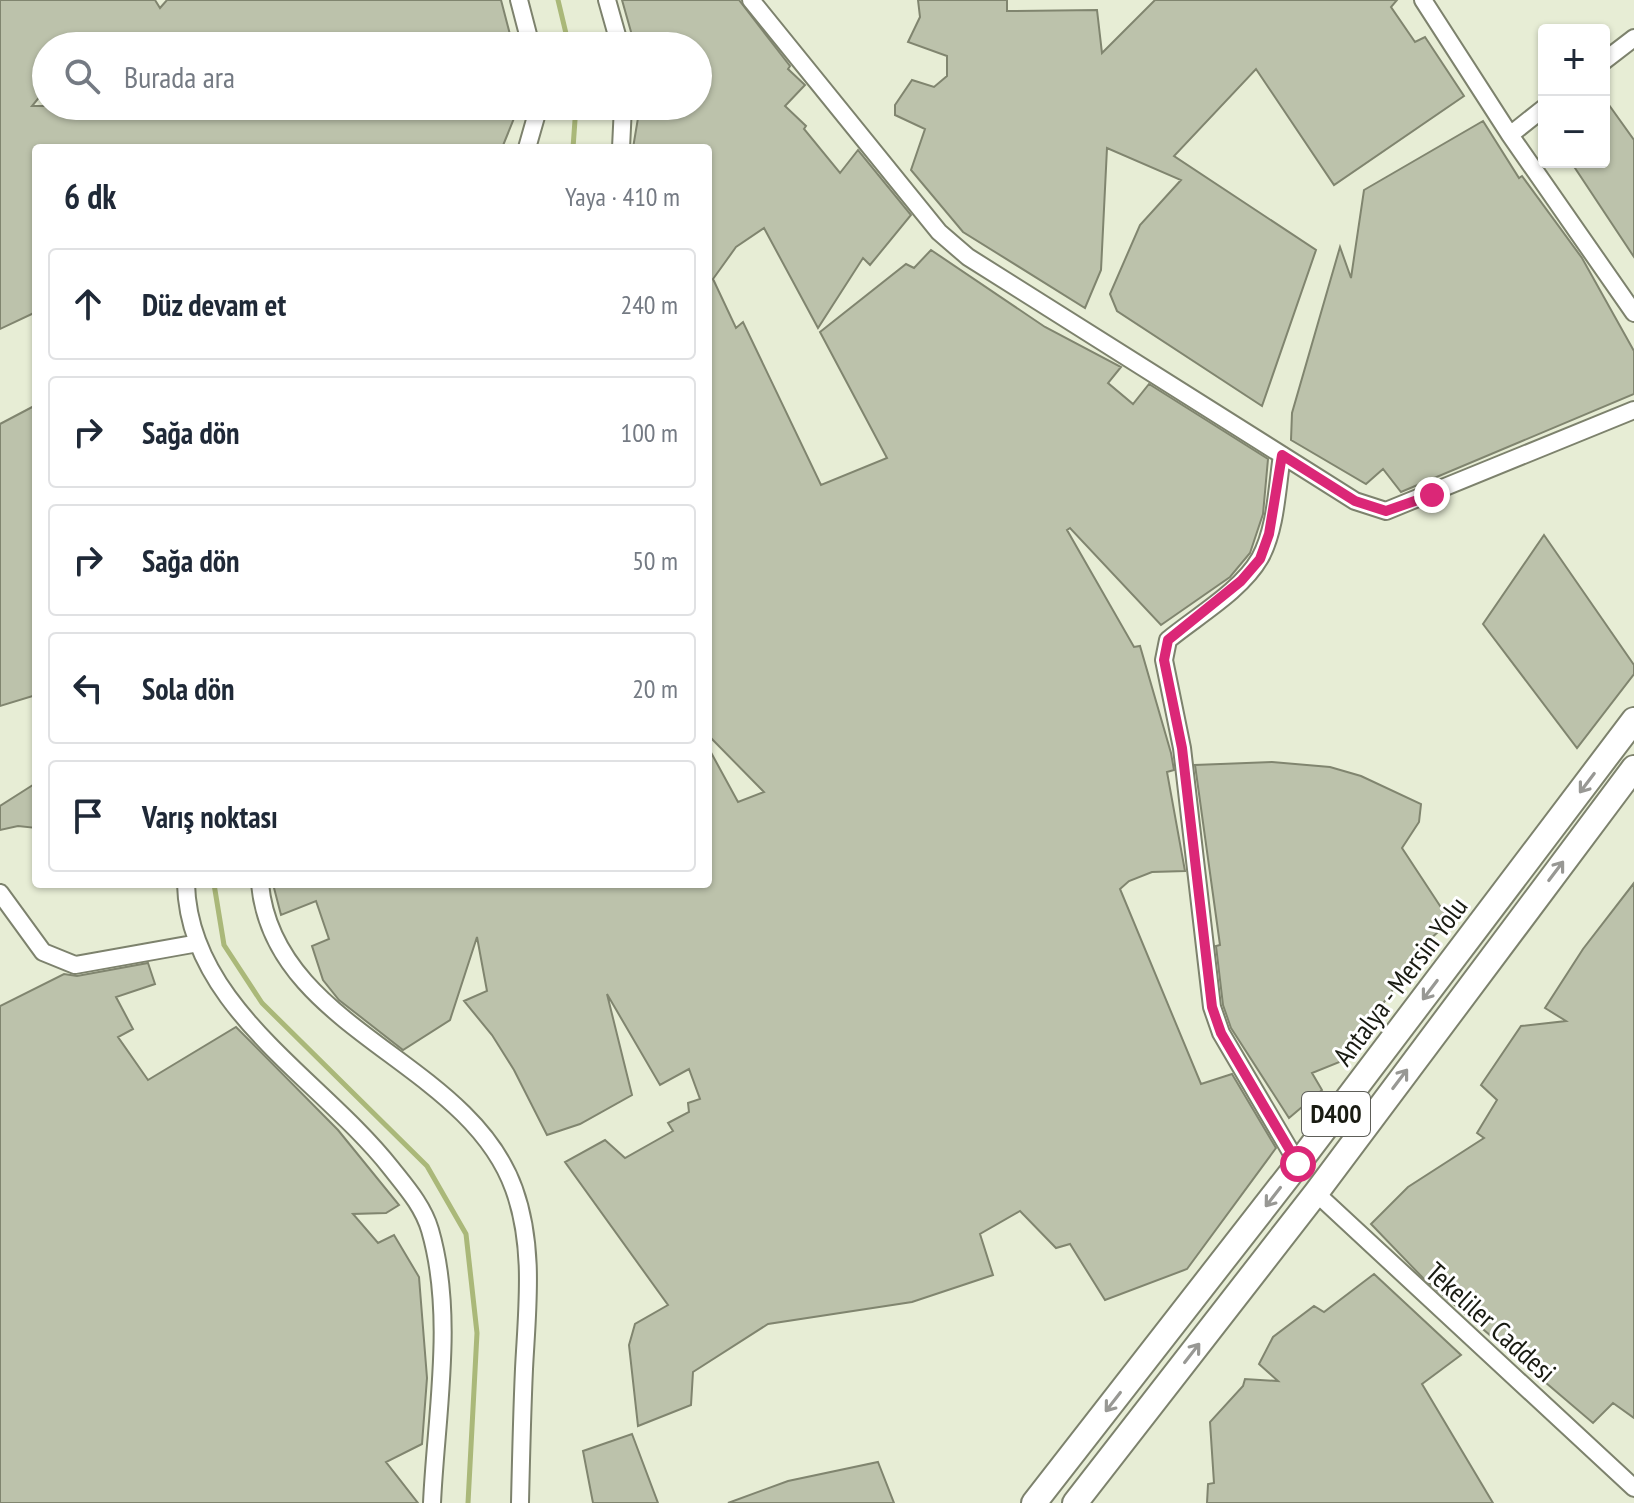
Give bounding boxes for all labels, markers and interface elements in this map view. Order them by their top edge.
map controls [1538,24,1610,168]
button: + [1538,24,1610,96]
search box [32,32,712,120]
icon: search [60,54,104,98]
text: Burada ara [124,57,235,96]
button: − [1538,96,1610,168]
text: 6 dk [64,174,116,218]
text: Yaya · 410 m [565,180,680,213]
icon: ahead [66,282,110,326]
text: Düz devam et [142,285,286,324]
text: 240 m [620,288,678,321]
icon: right [66,410,110,454]
text: Sağa dön [142,413,240,452]
text: 100 m [620,416,678,449]
route end [1414,477,1450,513]
icon: right [66,538,110,582]
text: Sağa dön [142,541,240,580]
text: 50 m [632,544,678,577]
icon: left [66,666,110,710]
text: Sola dön [142,669,235,708]
text: 20 m [632,672,678,705]
one-way arrow [1579,771,1596,793]
icon: arrive [66,794,110,838]
text: Varış noktası [142,797,278,836]
one-way arrow [1548,861,1565,883]
street label: Antalya - Mersin Yolu [1324,889,1475,1073]
one-way arrow [1422,979,1439,1000]
one-way arrow [1392,1069,1409,1091]
road number: D400 [1302,1092,1370,1136]
route start [1280,1146,1316,1182]
one-way arrow [1264,1186,1281,1207]
street label: Tekeliler Caddesi [1419,1253,1564,1390]
one-way arrow [1183,1343,1200,1364]
one-way arrow [1104,1391,1121,1412]

